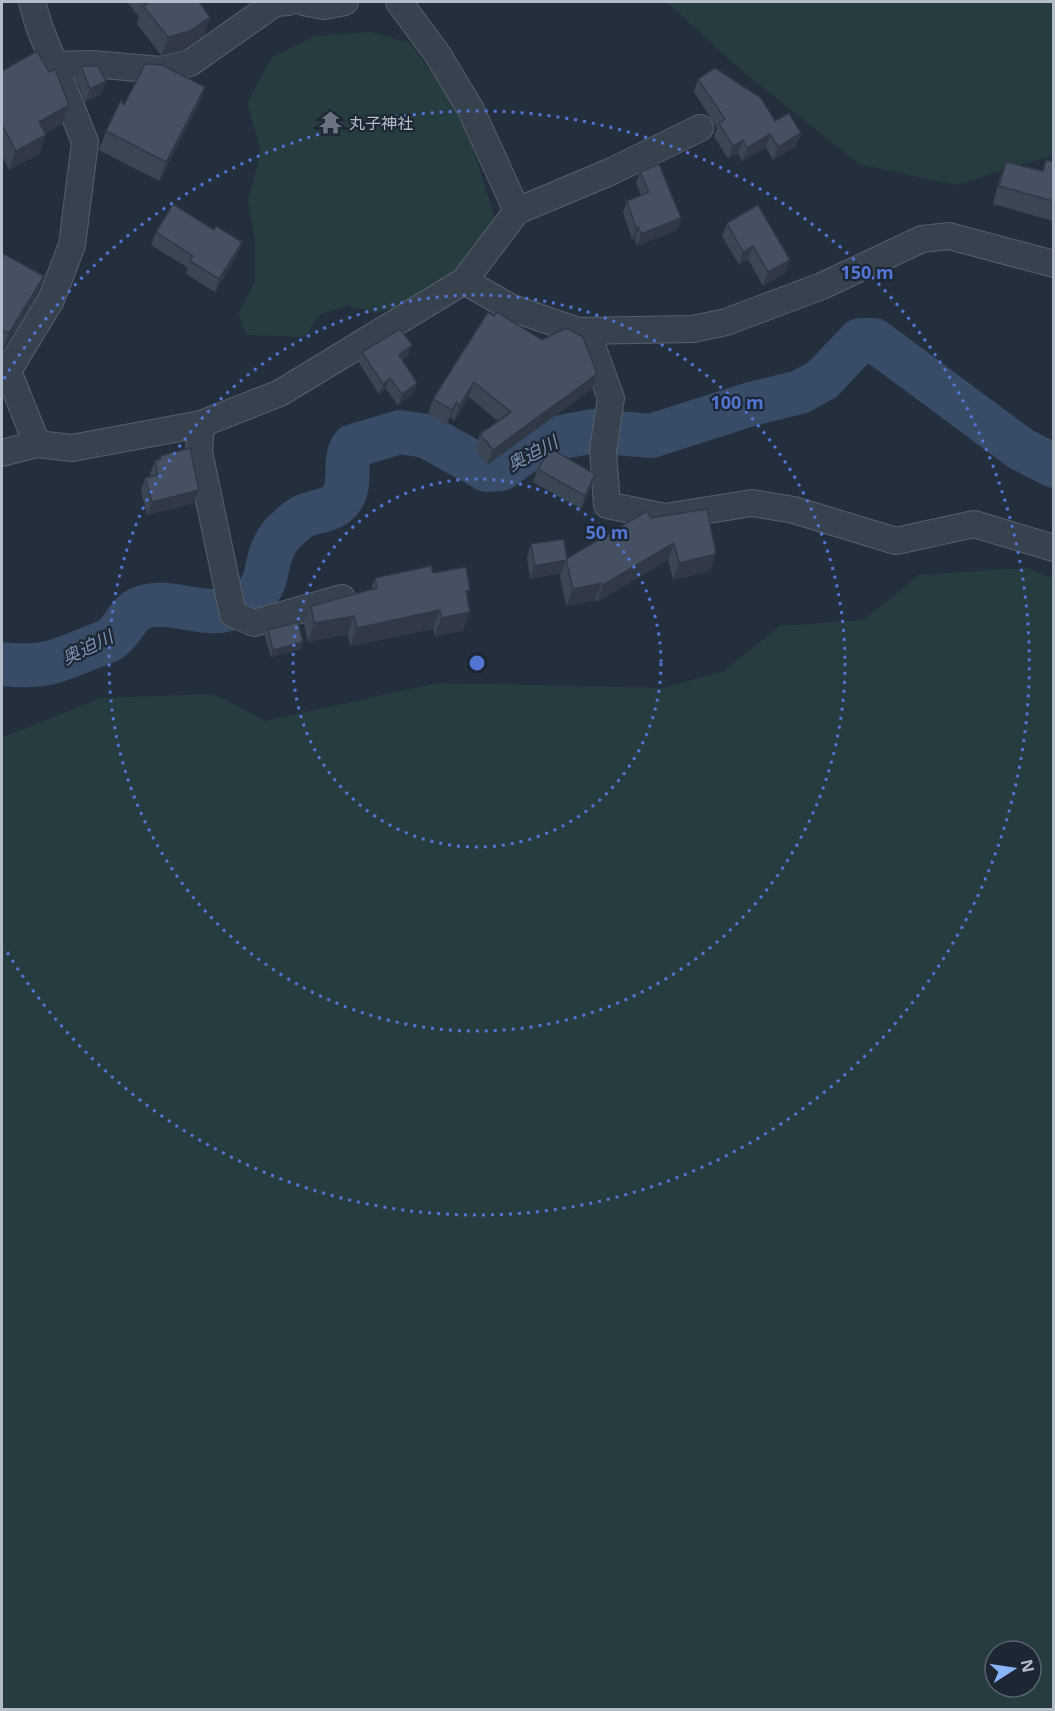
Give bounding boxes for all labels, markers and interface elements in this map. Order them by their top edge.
temple icon: 丸子神社 [318,110,344,136]
place label: 丸子神社 [349,112,413,134]
text: 150 m [840,260,894,284]
text: 100 m [710,390,764,414]
water label: 奥迫川 [503,429,563,476]
text: 50 m [586,520,628,544]
water label: 奥迫川 [57,624,118,670]
centre of rings [467,653,487,673]
north arrow [983,1639,1043,1699]
text: N [1016,1657,1040,1675]

